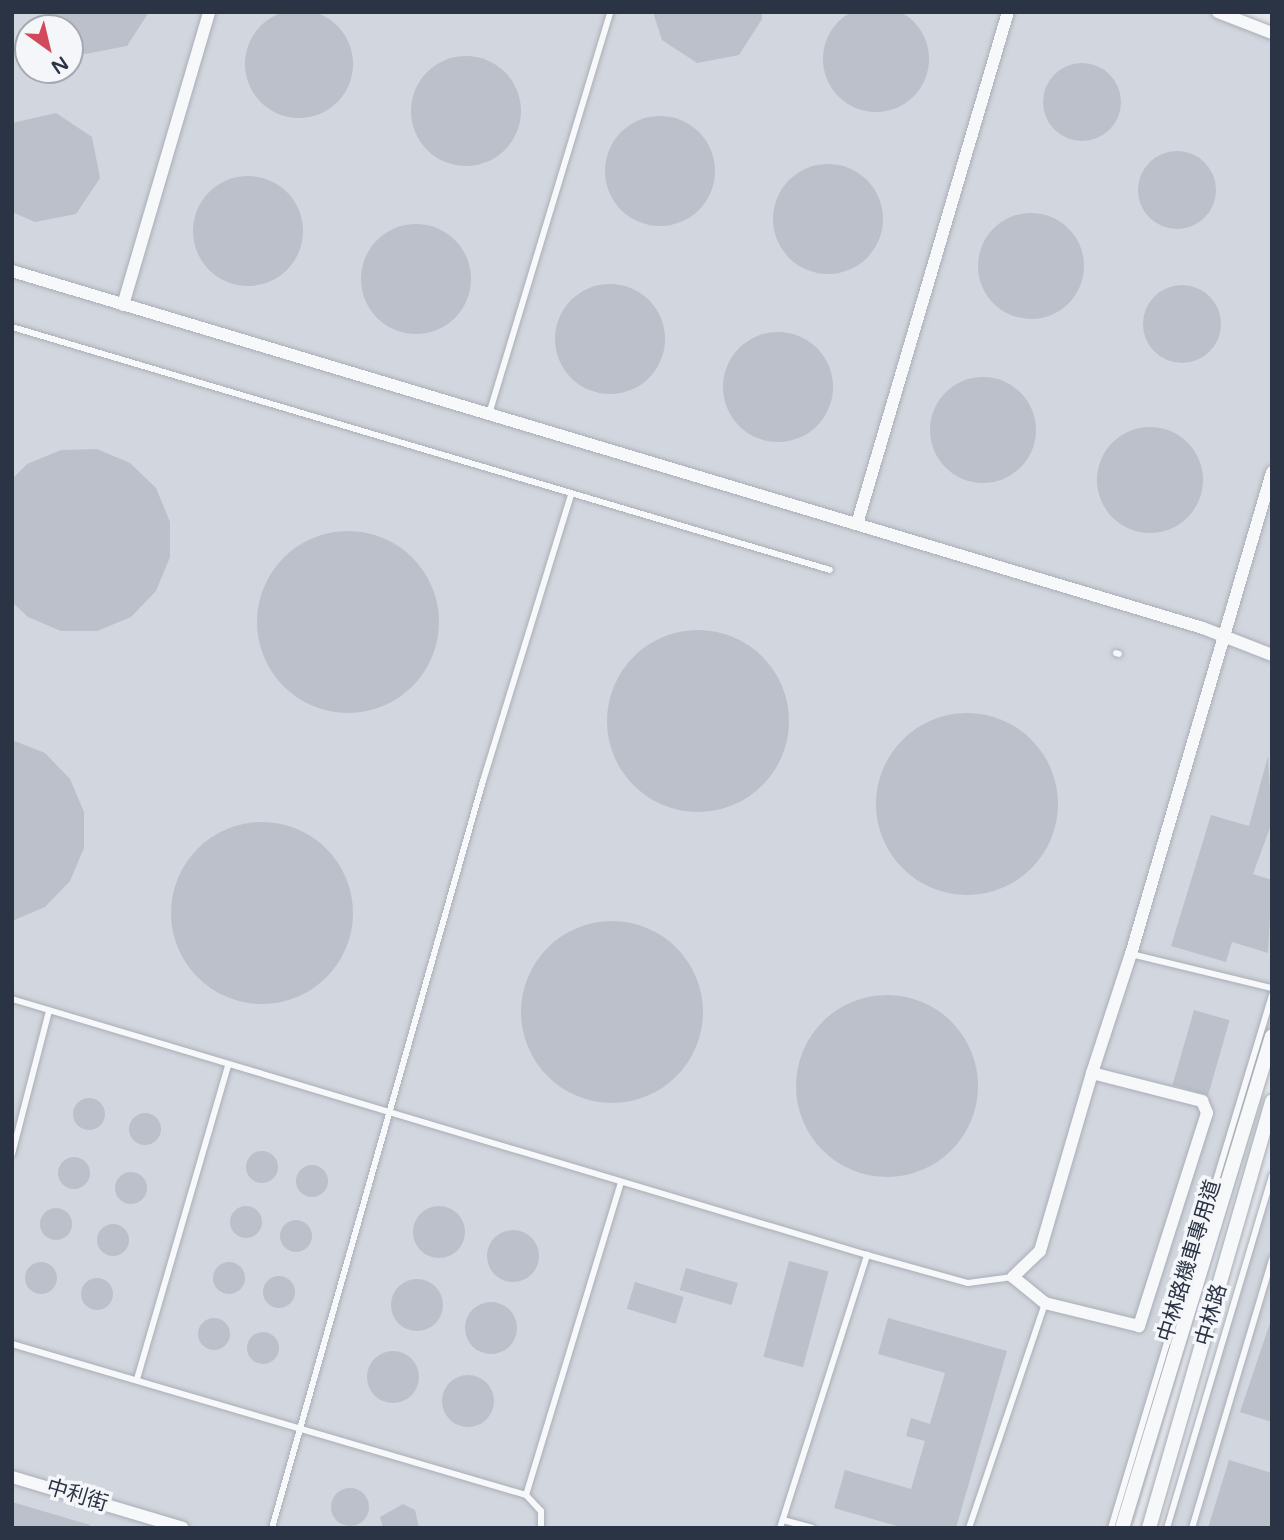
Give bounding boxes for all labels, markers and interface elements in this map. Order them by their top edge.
north arrow [14,14,84,84]
text: N [47,51,72,78]
street label: 中林路機車專用道 [1153,1177,1227,1345]
street label: 中林路 [1191,1281,1233,1349]
street label: 中利街 [43,1475,111,1517]

